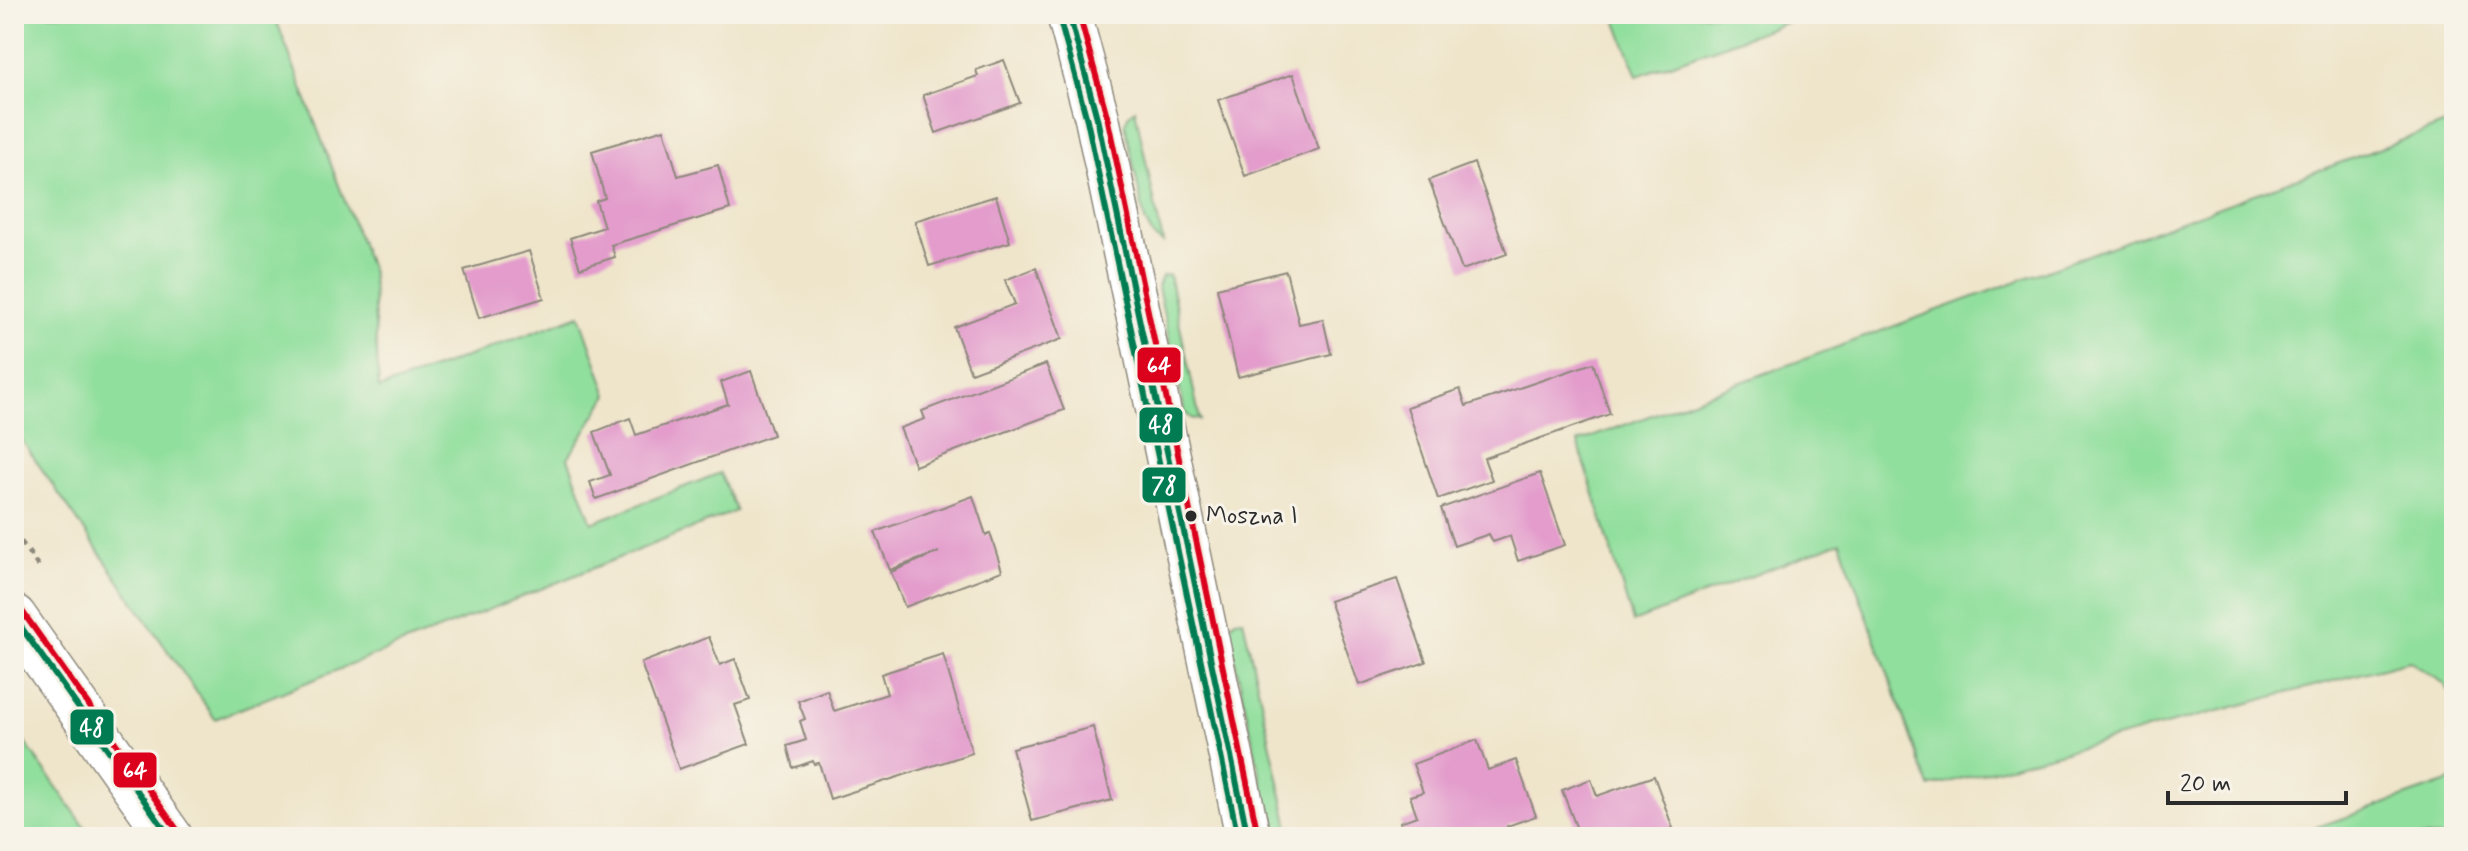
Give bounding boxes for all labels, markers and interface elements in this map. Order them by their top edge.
line badge: 64 [1136,346,1182,384]
text: 64 [1147,353,1172,381]
line badge: 48 [1138,406,1184,444]
text: 48 [1149,412,1173,440]
line badge: 78 [1141,466,1187,504]
text: 78 [1151,473,1177,501]
place label: Moszna I [1206,501,1298,532]
marker: Moszna I [1183,508,1199,524]
line badge: 48 [69,708,115,746]
text: 48 [80,715,104,743]
line badge: 64 [112,751,158,789]
scale bar [2168,755,2346,805]
text: 64 [123,758,148,786]
text: 20 m [2180,769,2231,800]

